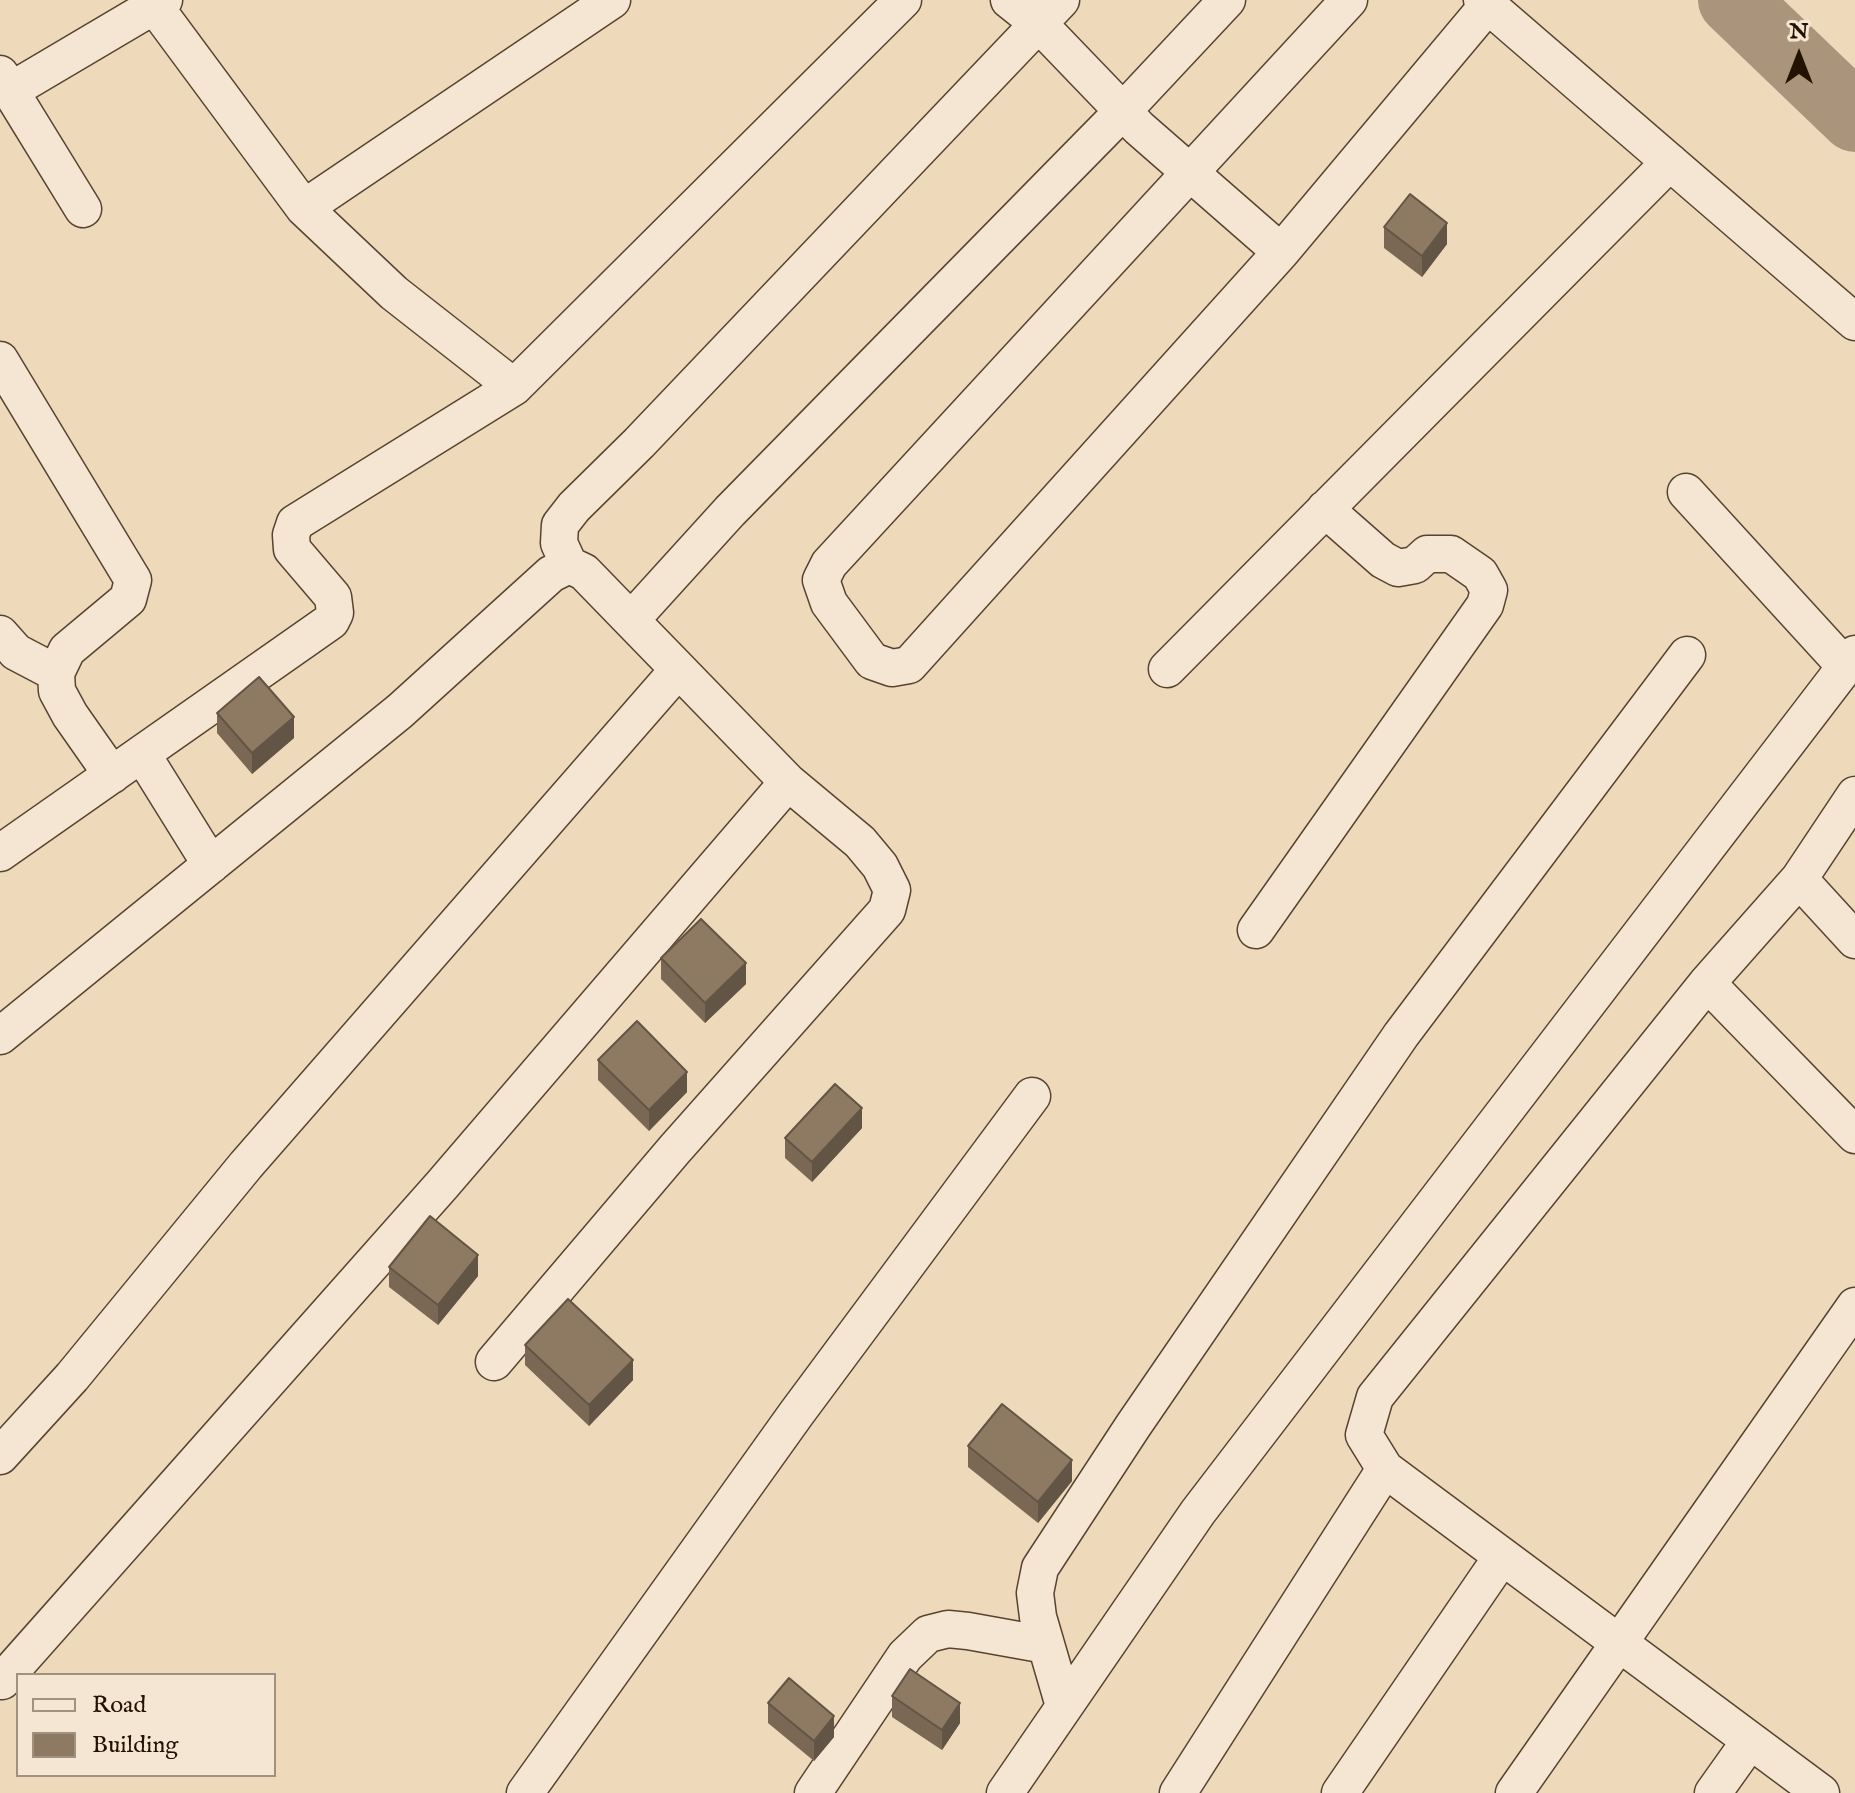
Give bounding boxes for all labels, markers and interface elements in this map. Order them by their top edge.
north arrow [1759,16,1839,96]
text: N [1789,18,1809,46]
legend [16,1673,276,1777]
text: Road [92,1690,146,1721]
text: Building [92,1730,178,1761]

